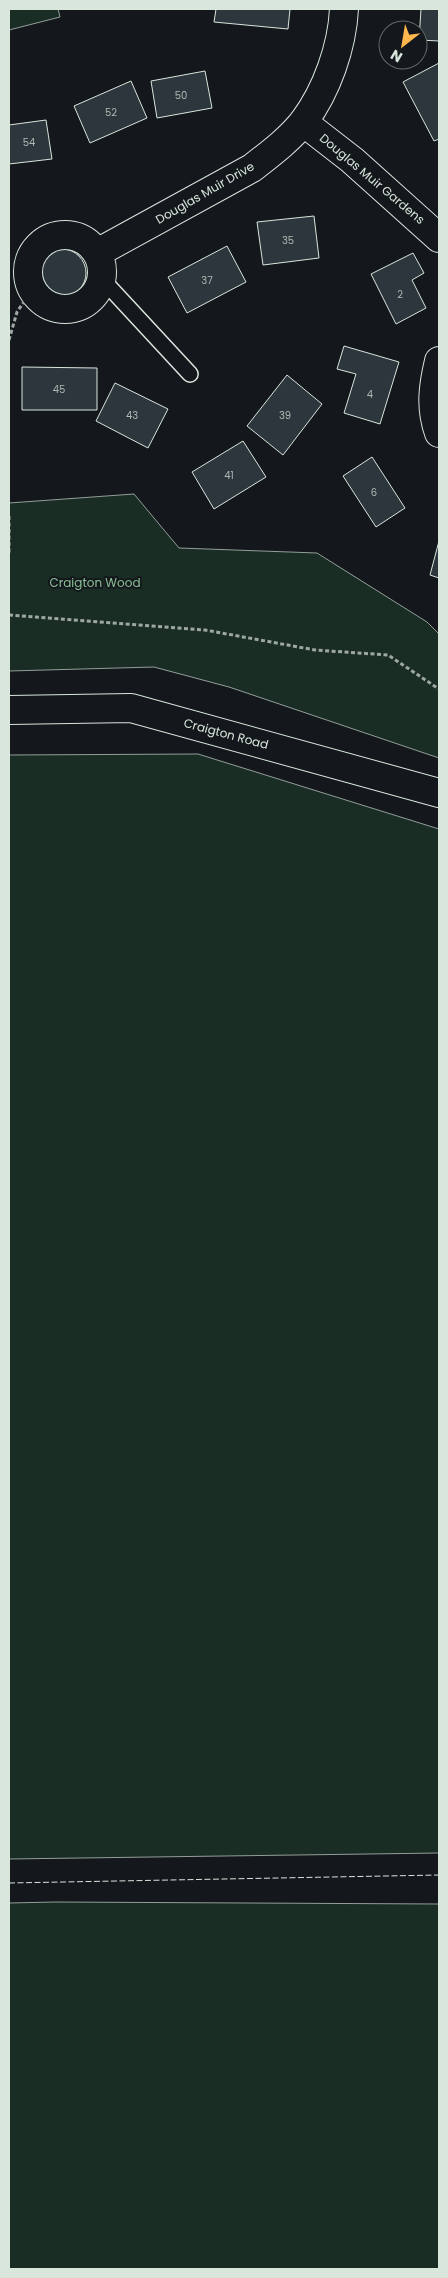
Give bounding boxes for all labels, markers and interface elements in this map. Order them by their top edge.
north arrow [378,20,428,70]
text: N [387,45,406,67]
house number: 50 [175,88,187,103]
house number: 52 [105,105,117,120]
street label: Douglas Muir Gardens [316,130,429,228]
house number: 54 [23,135,35,150]
street label: Douglas Muir Drive [152,157,257,228]
house number: 35 [282,233,294,248]
house number: 37 [201,273,213,288]
house number: 2 [397,287,403,302]
house number: 45 [53,382,65,397]
house number: 4 [367,387,373,402]
house number: 43 [126,408,138,423]
house number: 39 [279,408,291,423]
house number: 41 [224,468,234,483]
house number: 6 [371,485,377,500]
park label: Craigton Wood [49,574,141,591]
street label: Craigton Road [182,714,270,753]

